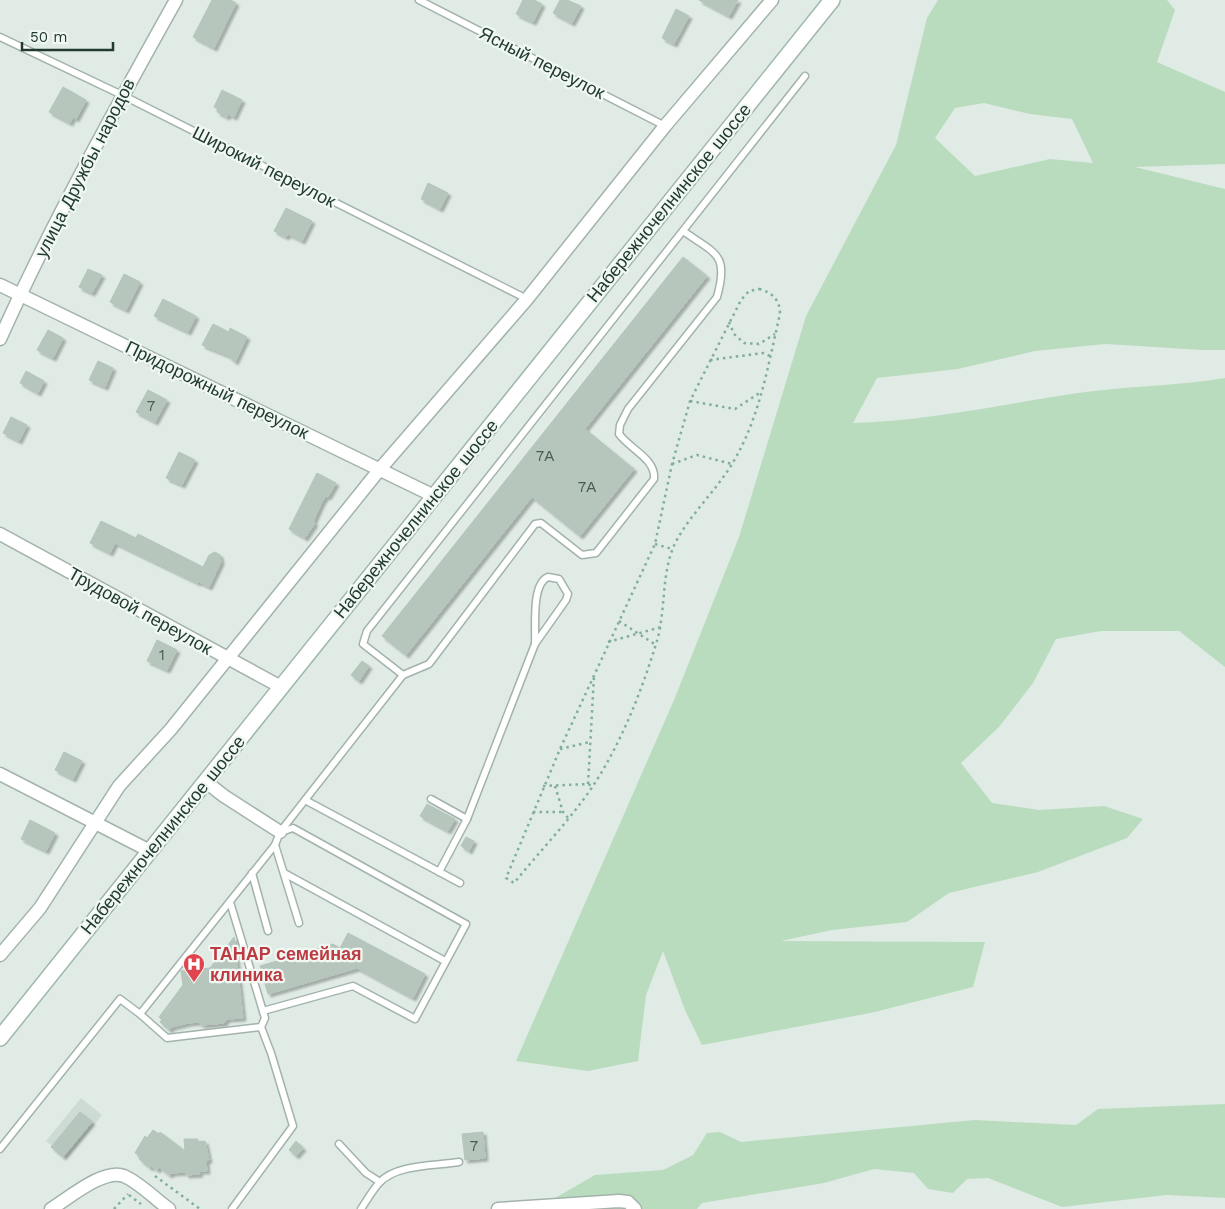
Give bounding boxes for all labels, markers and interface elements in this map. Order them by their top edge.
scale bar [22,20,114,52]
street label: Ясный переулок [476,22,609,103]
text: 50 m [30,28,67,46]
street label: улица Дружбы народов [30,75,139,261]
street label: Набережночелнинское шоссе [582,99,755,306]
street label: Широкий переулок [189,121,339,212]
street label: Придорожный переулок [122,336,312,443]
house number: 7 [147,397,155,415]
street label: Набережночелнинское шоссе [329,415,502,622]
house number: 7А [536,447,554,465]
house number: 7А [578,478,596,496]
street label: Трудовой переулок [65,562,216,659]
house number: 1 [159,646,165,664]
street label: Набережночелнинское шоссе [76,731,249,938]
place label: ТАНАР семейная клиника [210,943,362,985]
hospital icon: ТАНАР семейная клиника [182,952,206,983]
house number: 7 [470,1137,478,1155]

